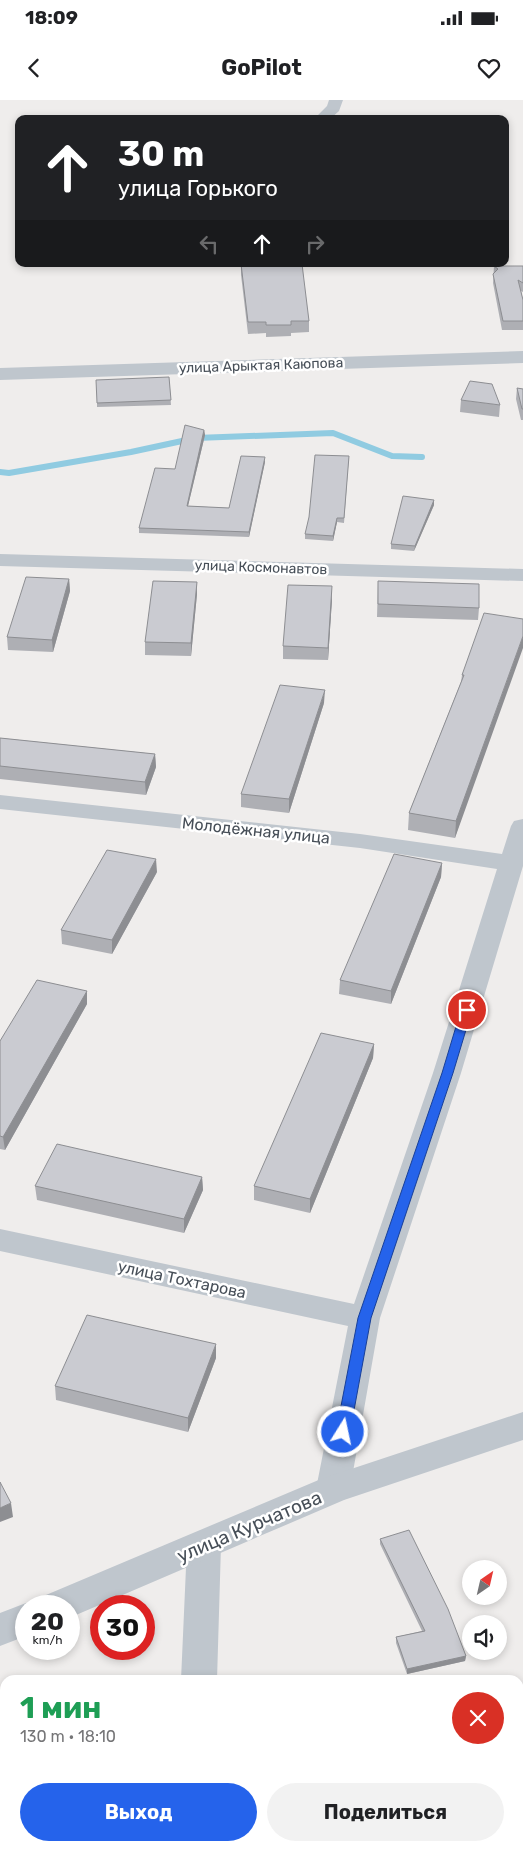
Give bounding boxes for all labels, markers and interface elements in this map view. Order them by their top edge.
text: 18:09 [25,6,78,29]
icon: back [20,54,48,82]
text: GoPilot [221,54,302,81]
icon: heart [475,54,503,82]
text: 30 m [118,133,204,175]
icon: ahead [35,135,100,200]
text: улица Горького [118,175,278,202]
icon: left [195,230,223,258]
icon: ahead [248,230,276,258]
icon: right [301,230,329,258]
street label: улица Арыктая Каюпова [179,354,344,377]
street label: улица Космонавтов [194,557,328,578]
street label: Молодёжная улица [181,813,331,848]
pin [446,989,488,1031]
icon: arrive [453,996,481,1024]
street label: улица Тохтарова [116,1257,248,1302]
position arrow [316,1405,368,1457]
street label: улица Курчатова [173,1486,325,1567]
north arrow [462,1560,508,1605]
map controls [462,1560,507,1660]
speed limit sign: 30 [90,1595,155,1660]
text: 20 [31,1607,64,1636]
button: sound [462,1615,507,1660]
text: km/h [33,1633,62,1647]
text: 1 мин [20,1690,101,1726]
button: close [452,1692,504,1744]
text: 130 m · 18:10 [20,1727,116,1746]
button: Выход [20,1783,257,1841]
button: Поделиться [267,1783,504,1841]

